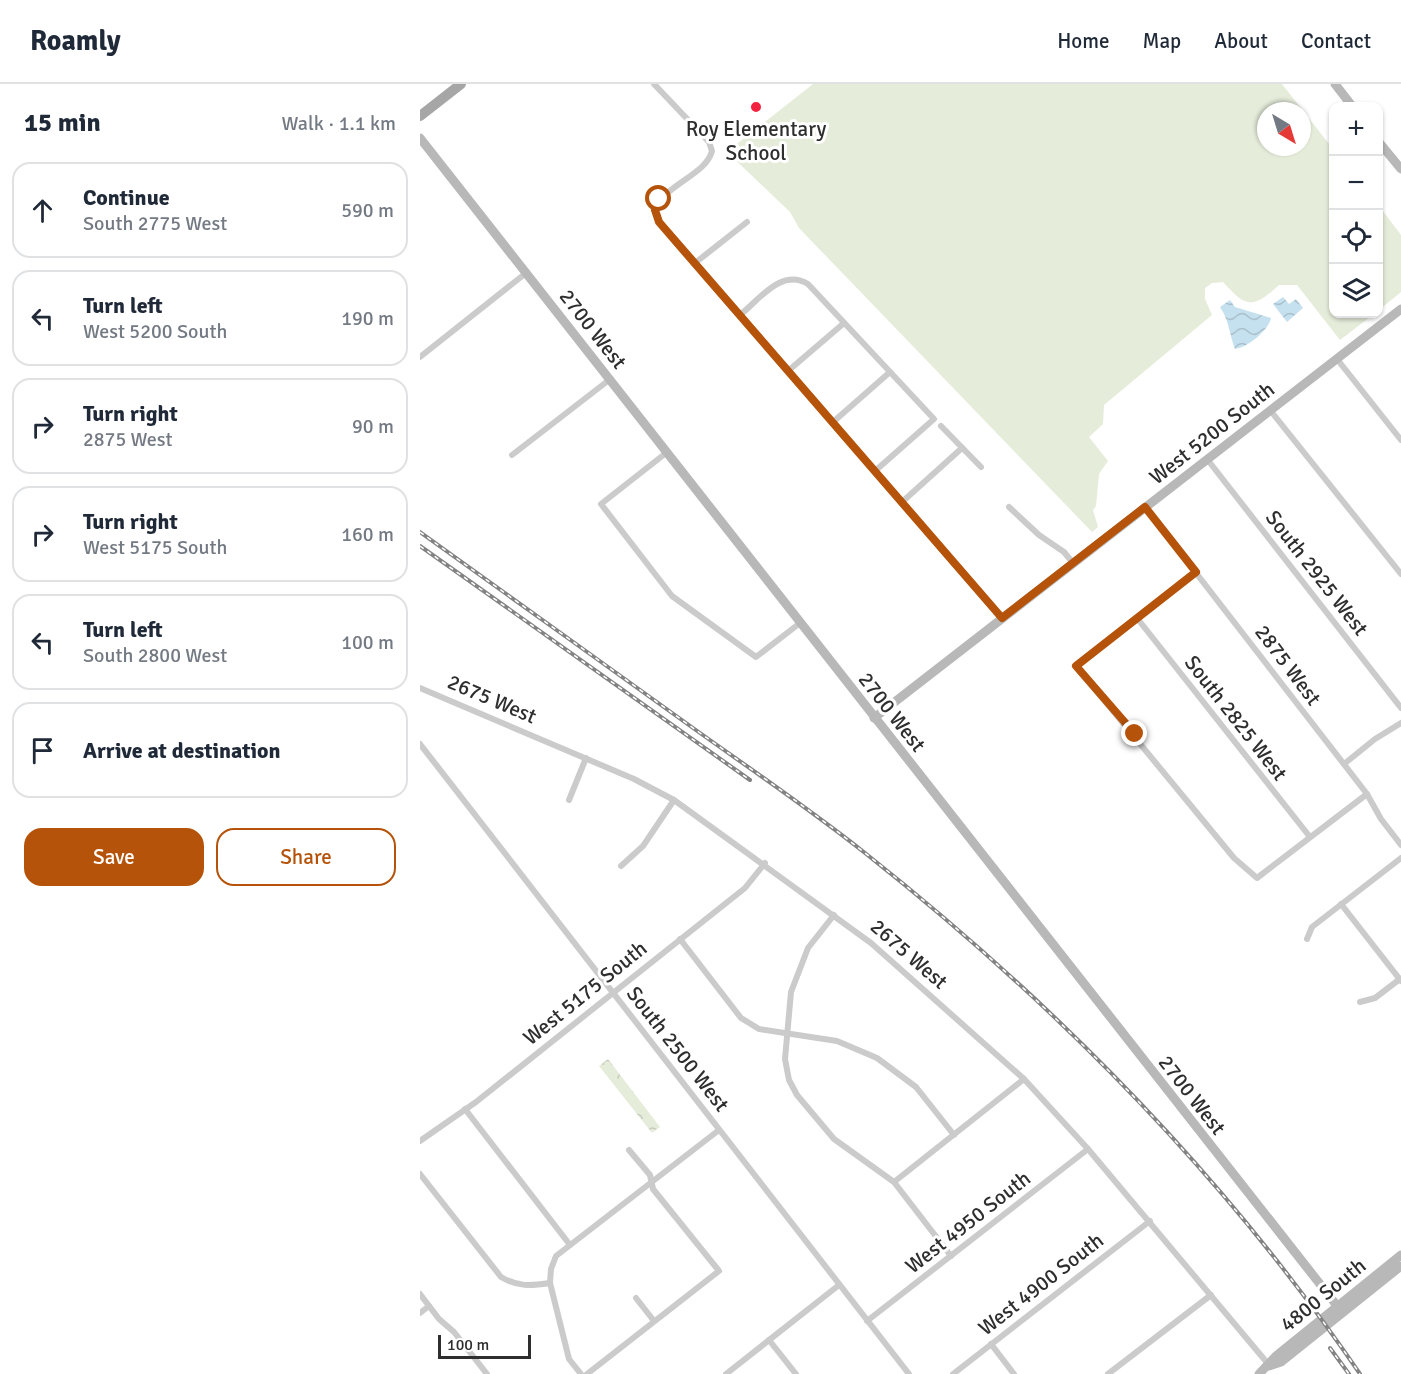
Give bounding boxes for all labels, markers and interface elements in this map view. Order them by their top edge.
text: Roamly [30,24,121,58]
text: Home [1057,28,1110,54]
text: Map [1143,28,1181,54]
text: About [1214,28,1268,54]
text: Contact [1301,28,1371,54]
marker: Roy Elementary School [749,100,763,114]
north arrow [1257,102,1311,156]
map controls [1329,102,1383,318]
button: + [1329,102,1383,156]
text: 15 min [24,107,101,139]
text: Walk · 1.1 km [282,111,396,136]
place label: Roy Elementary School [686,116,826,166]
button: − [1329,156,1383,210]
text: Continue [83,184,170,211]
route start [645,185,671,211]
icon: ahead [26,194,59,227]
text: 590 m [341,198,394,223]
button: locate [1329,210,1383,264]
text: South 2775 West [83,211,227,236]
button: layers [1329,264,1383,318]
street label: 2700 West [554,284,632,374]
text: Turn left [83,292,163,319]
icon: left [26,302,59,335]
text: 190 m [341,306,394,331]
text: West 5200 South [83,319,227,344]
street label: West 5200 South [1144,376,1280,490]
text: Turn right [83,400,178,427]
icon: right [26,410,59,443]
text: 90 m [352,414,394,439]
text: 2875 West [83,427,173,452]
street label: South 2925 West [1260,505,1374,641]
text: Turn right [83,508,178,535]
icon: right [26,518,59,551]
text: 160 m [341,522,394,547]
text: West 5175 South [83,535,227,560]
text: Turn left [83,616,163,643]
street label: 2875 West [1249,620,1327,710]
icon: left [26,626,59,659]
text: 100 m [341,630,394,655]
text: South 2800 West [83,643,227,668]
street label: South 2825 West [1179,650,1293,786]
street label: 2700 West [853,667,931,757]
street label: 2675 West [444,669,540,729]
route end [1121,720,1147,746]
icon: arrive [26,734,59,767]
text: Arrive at destination [83,737,280,764]
button: Save [24,828,204,886]
button: Share [216,828,396,886]
street label: 2675 West [865,913,953,995]
street label: West 5175 South [518,935,652,1051]
street label: South 2500 West [621,981,735,1117]
street label: 2700 West [1153,1050,1231,1140]
street label: West 4950 South [900,1165,1036,1279]
street label: West 4900 South [973,1227,1109,1341]
street label: 4800 South [1275,1253,1371,1337]
scale bar [438,1332,531,1360]
text: 100 m [447,1335,489,1355]

